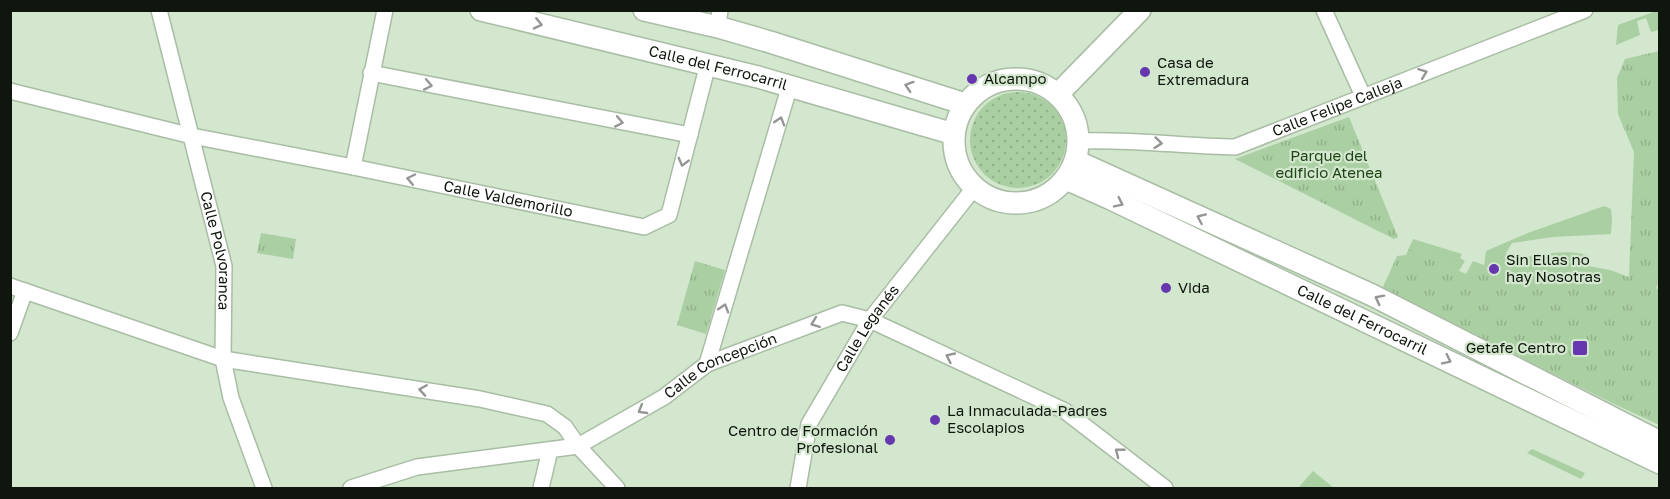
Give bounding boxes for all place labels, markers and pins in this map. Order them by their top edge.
place label: Casa de Extremadura [1157,53,1249,88]
marker: Casa de Extremadura [1138,65,1152,79]
place label: Alcampo [984,69,1047,87]
marker: Alcampo [965,72,979,86]
place label: Sin Ellas no hay Nosotras [1506,250,1601,285]
marker: Sin Ellas no hay Nosotras [1487,262,1501,276]
place label: Vida [1178,278,1210,296]
marker: Vida [1159,281,1173,295]
place label: Getafe Centro [1466,338,1566,356]
marker: Getafe Centro [1571,339,1589,357]
place label: La Inmaculada-Padres Escolapios [947,401,1107,436]
marker: La Inmaculada-Padres Escolapios [928,413,942,427]
place label: Centro de Formación Profesional [728,421,878,456]
marker: Centro de Formación Profesional [883,433,897,447]

